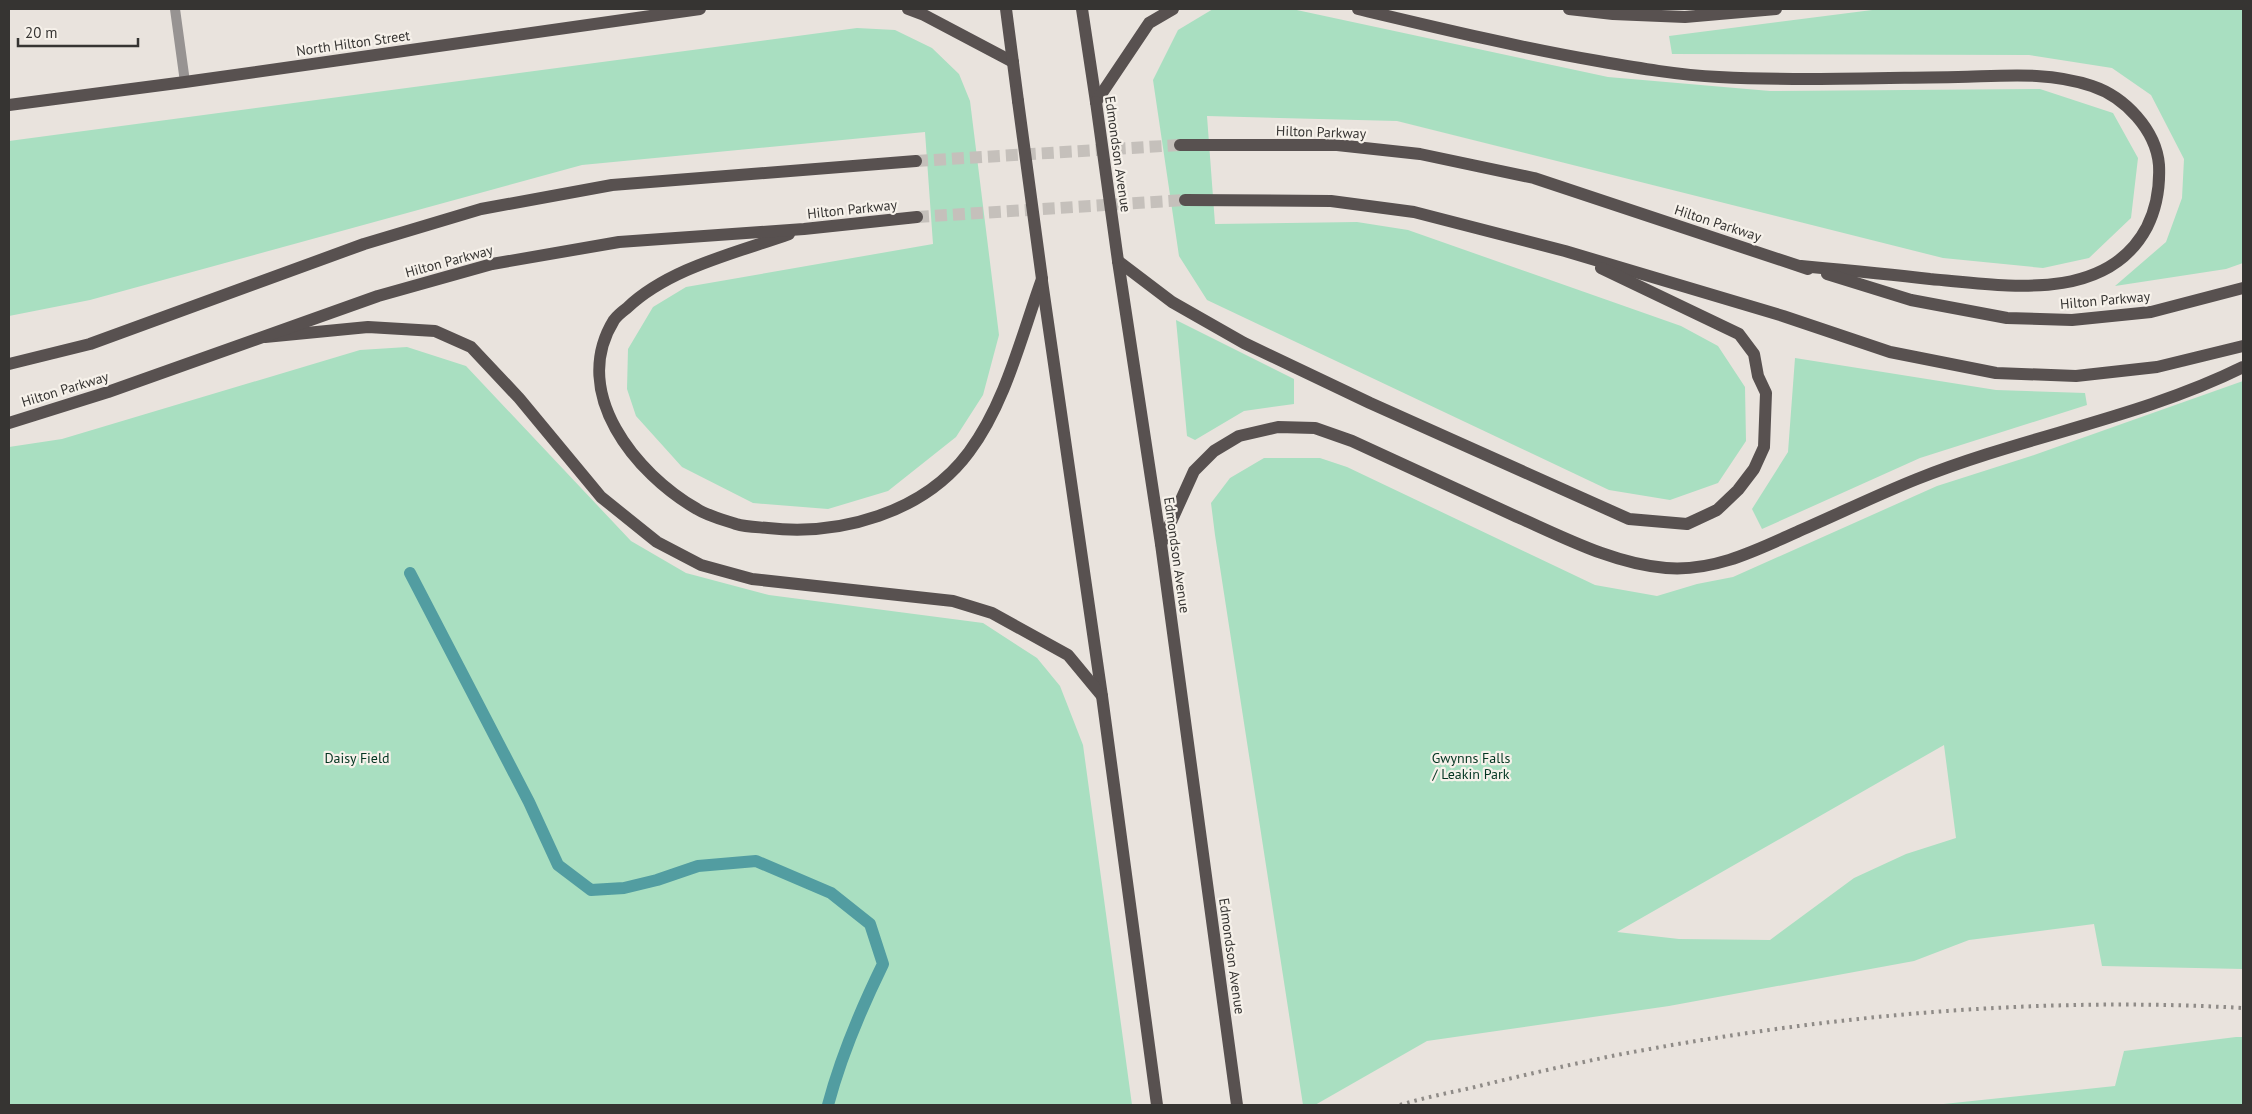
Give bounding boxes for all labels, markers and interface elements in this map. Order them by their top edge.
scale bar [18,15,138,47]
text: 20 m [25,23,58,42]
street label: North Hilton Street [295,26,411,60]
street label: Edmondson Avenue [1101,95,1135,213]
street label: Hilton Parkway [1276,121,1367,143]
street label: Hilton Parkway [806,195,898,223]
street label: Hilton Parkway [1672,200,1764,246]
street label: Hilton Parkway [403,241,495,281]
street label: Hilton Parkway [2059,287,2151,313]
street label: Hilton Parkway [19,367,111,411]
street label: Edmondson Avenue [1160,496,1194,614]
park label: Daisy Field [324,749,390,767]
park label: Gwynns Falls / Leakin Park [1432,749,1510,783]
street label: Edmondson Avenue [1215,897,1249,1015]

